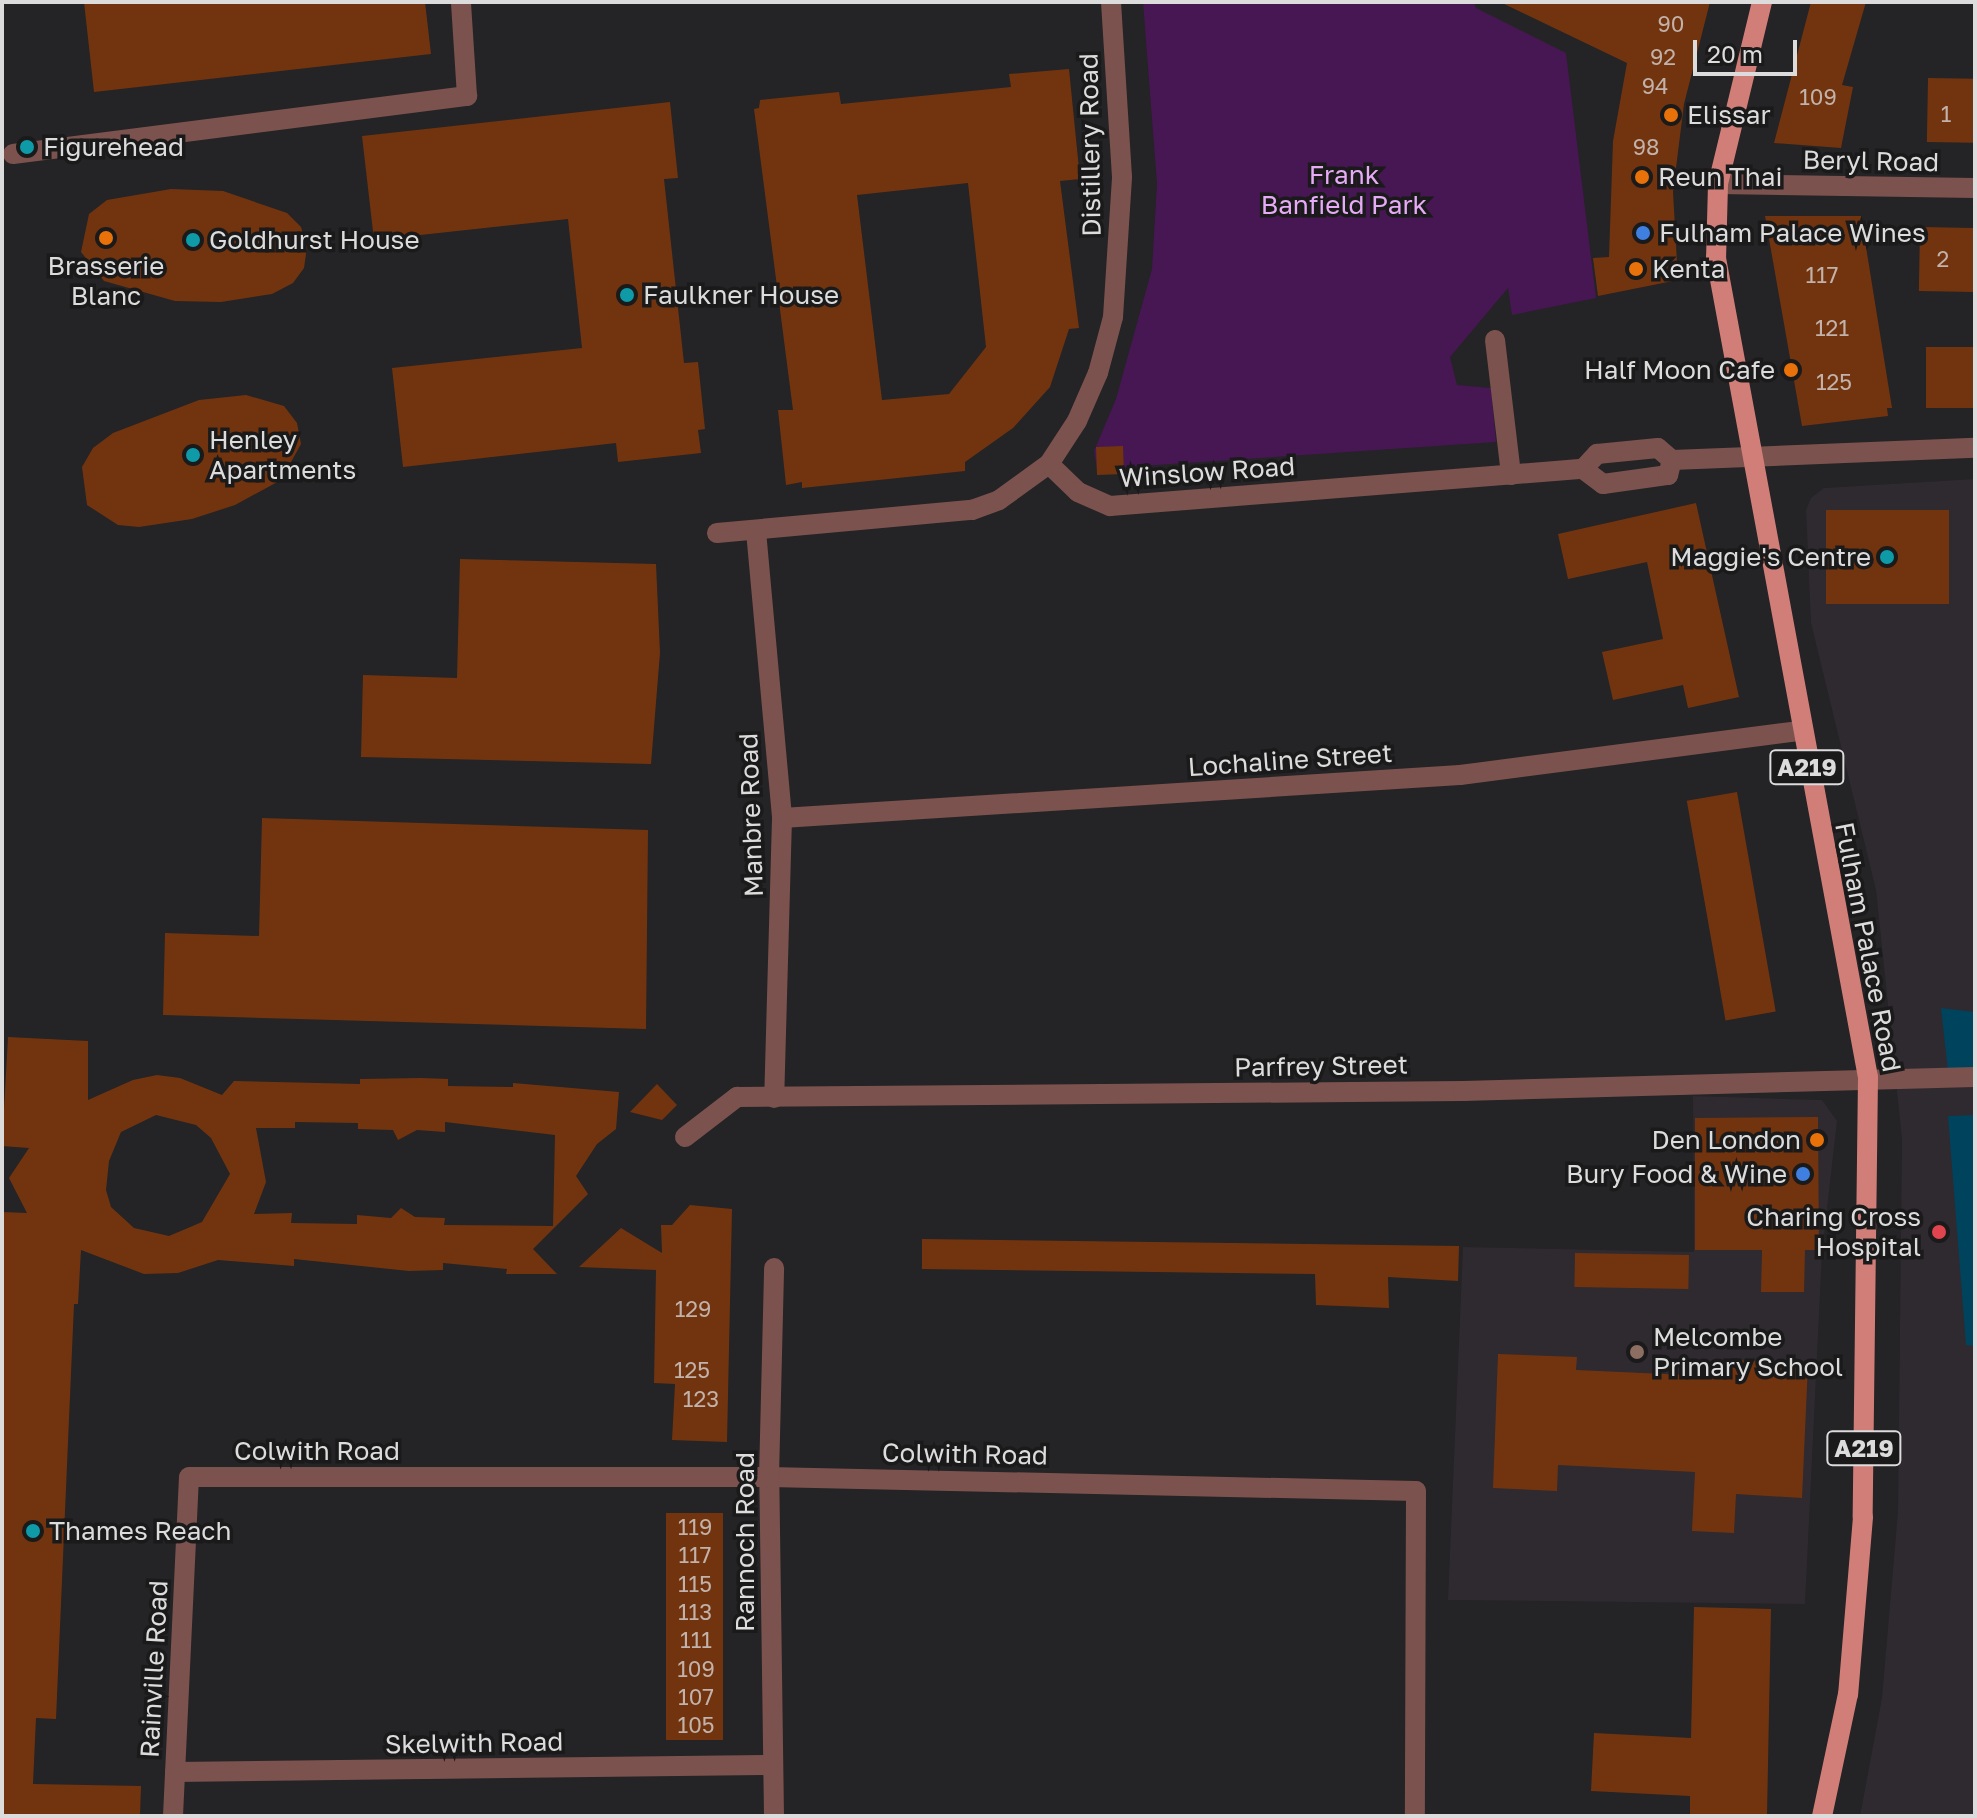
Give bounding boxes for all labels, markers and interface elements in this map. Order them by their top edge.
house number: 90 [1658,11,1684,37]
scale bar [1697,24,1801,74]
text: 20 m [1707,39,1763,68]
house number: 92 [1650,44,1676,70]
street label: Distillery Road [1073,53,1107,237]
house number: 94 [1642,73,1668,99]
house number: 109 [1799,84,1837,110]
place label: Elissar [1687,99,1771,131]
house number: 1 [1941,101,1951,127]
marker: Elissar [1662,106,1680,124]
place label: Figurehead [43,131,184,163]
house number: 98 [1633,134,1659,160]
marker: Figurehead [18,138,36,156]
street label: Beryl Road [1802,144,1940,178]
park label: Frank Banfield Park [1261,159,1427,220]
place label: Reun Thai [1658,161,1782,193]
marker: Reun Thai [1633,168,1651,186]
place label: Fulham Palace Wines [1659,217,1926,249]
place label: Goldhurst House [209,224,419,256]
marker: Fulham Palace Wines [1634,224,1652,242]
marker: Brasserie Blanc [97,229,115,247]
marker: Goldhurst House [184,231,202,249]
house number: 2 [1937,246,1949,272]
place label: Brasserie Blanc [48,250,164,312]
place label: Kenta [1652,253,1725,285]
marker: Kenta [1627,260,1645,278]
house number: 117 [1806,262,1838,288]
place label: Faulkner House [643,279,839,311]
marker: Faulkner House [618,286,636,304]
house number: 121 [1815,315,1849,341]
place label: Half Moon Cafe [1584,354,1775,386]
marker: Half Moon Cafe [1782,361,1800,379]
house number: 125 [1816,369,1852,395]
place label: Henley Apartments [209,424,356,486]
marker: Henley Apartments [184,446,202,464]
street label: Winslow Road [1118,450,1296,494]
place label: Maggie's Centre [1670,541,1871,573]
marker: Maggie's Centre [1878,548,1896,566]
street label: Manbre Road [733,732,769,898]
street label: Lochaline Street [1187,737,1393,783]
road number: A219 [1769,747,1845,787]
street label: Fulham Palace Road [1828,820,1908,1074]
street label: Parfrey Street [1234,1049,1408,1083]
place label: Den London [1652,1124,1801,1156]
marker: Den London [1808,1131,1826,1149]
place label: Bury Food & Wine [1566,1158,1787,1190]
marker: Bury Food & Wine [1794,1165,1812,1183]
place label: Charing Cross Hospital [1746,1201,1921,1262]
marker: Charing Cross Hospital [1928,1221,1950,1243]
house number: 129 [675,1296,711,1322]
place label: Melcombe Primary School [1653,1321,1843,1382]
marker: Melcombe Primary School [1628,1343,1646,1361]
house number: 125 [674,1357,710,1383]
house number: 123 [683,1386,719,1412]
road number: A219 [1826,1428,1902,1468]
street label: Colwith Road [234,1435,400,1467]
street label: Colwith Road [882,1437,1048,1471]
street label: Rannoch Road [729,1452,761,1632]
house number: 119 [678,1514,712,1540]
place label: Thames Reach [49,1515,232,1547]
marker: Thames Reach [24,1522,42,1540]
house number: 117 [679,1542,711,1568]
house number: 115 [678,1571,712,1597]
street label: Rainville Road [134,1579,174,1759]
house number: 113 [678,1599,712,1625]
house number: 111 [680,1627,712,1653]
house number: 109 [677,1656,715,1682]
house number: 107 [678,1684,714,1710]
house number: 105 [677,1712,715,1738]
street label: Skelwith Road [384,1726,564,1760]

